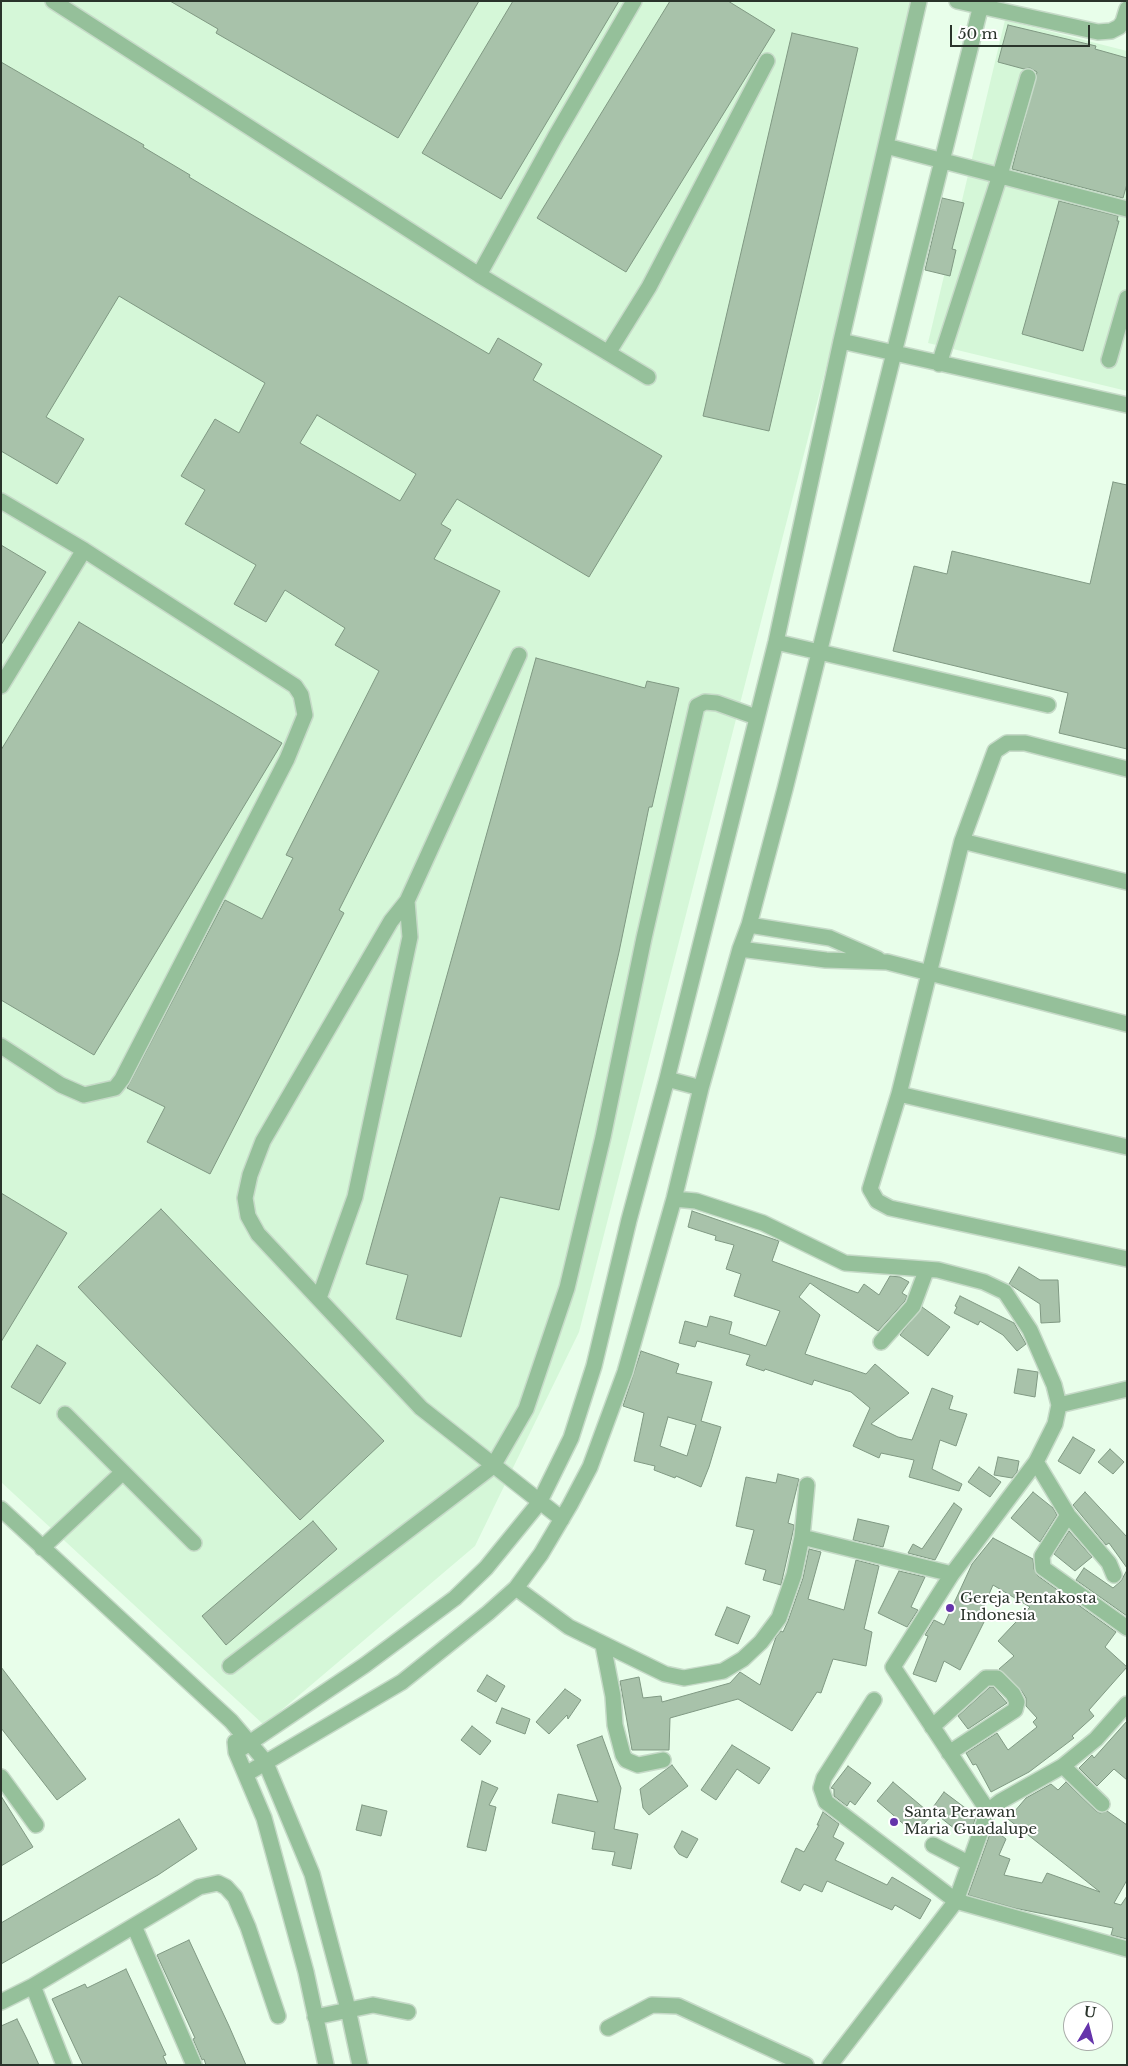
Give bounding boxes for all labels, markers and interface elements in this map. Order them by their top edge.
scale bar [953,15,1093,47]
text: 50 m [958,24,998,43]
place label: Gereja Pentakosta Indonesia [960,1590,1096,1625]
marker: Gereja Pentakosta Indonesia [944,1602,956,1614]
place label: Santa Perawan Maria Guadalupe [904,1804,1037,1839]
marker: Santa Perawan Maria Guadalupe [888,1816,900,1828]
north arrow [1063,2001,1113,2051]
text: U [1083,2002,1097,2022]

